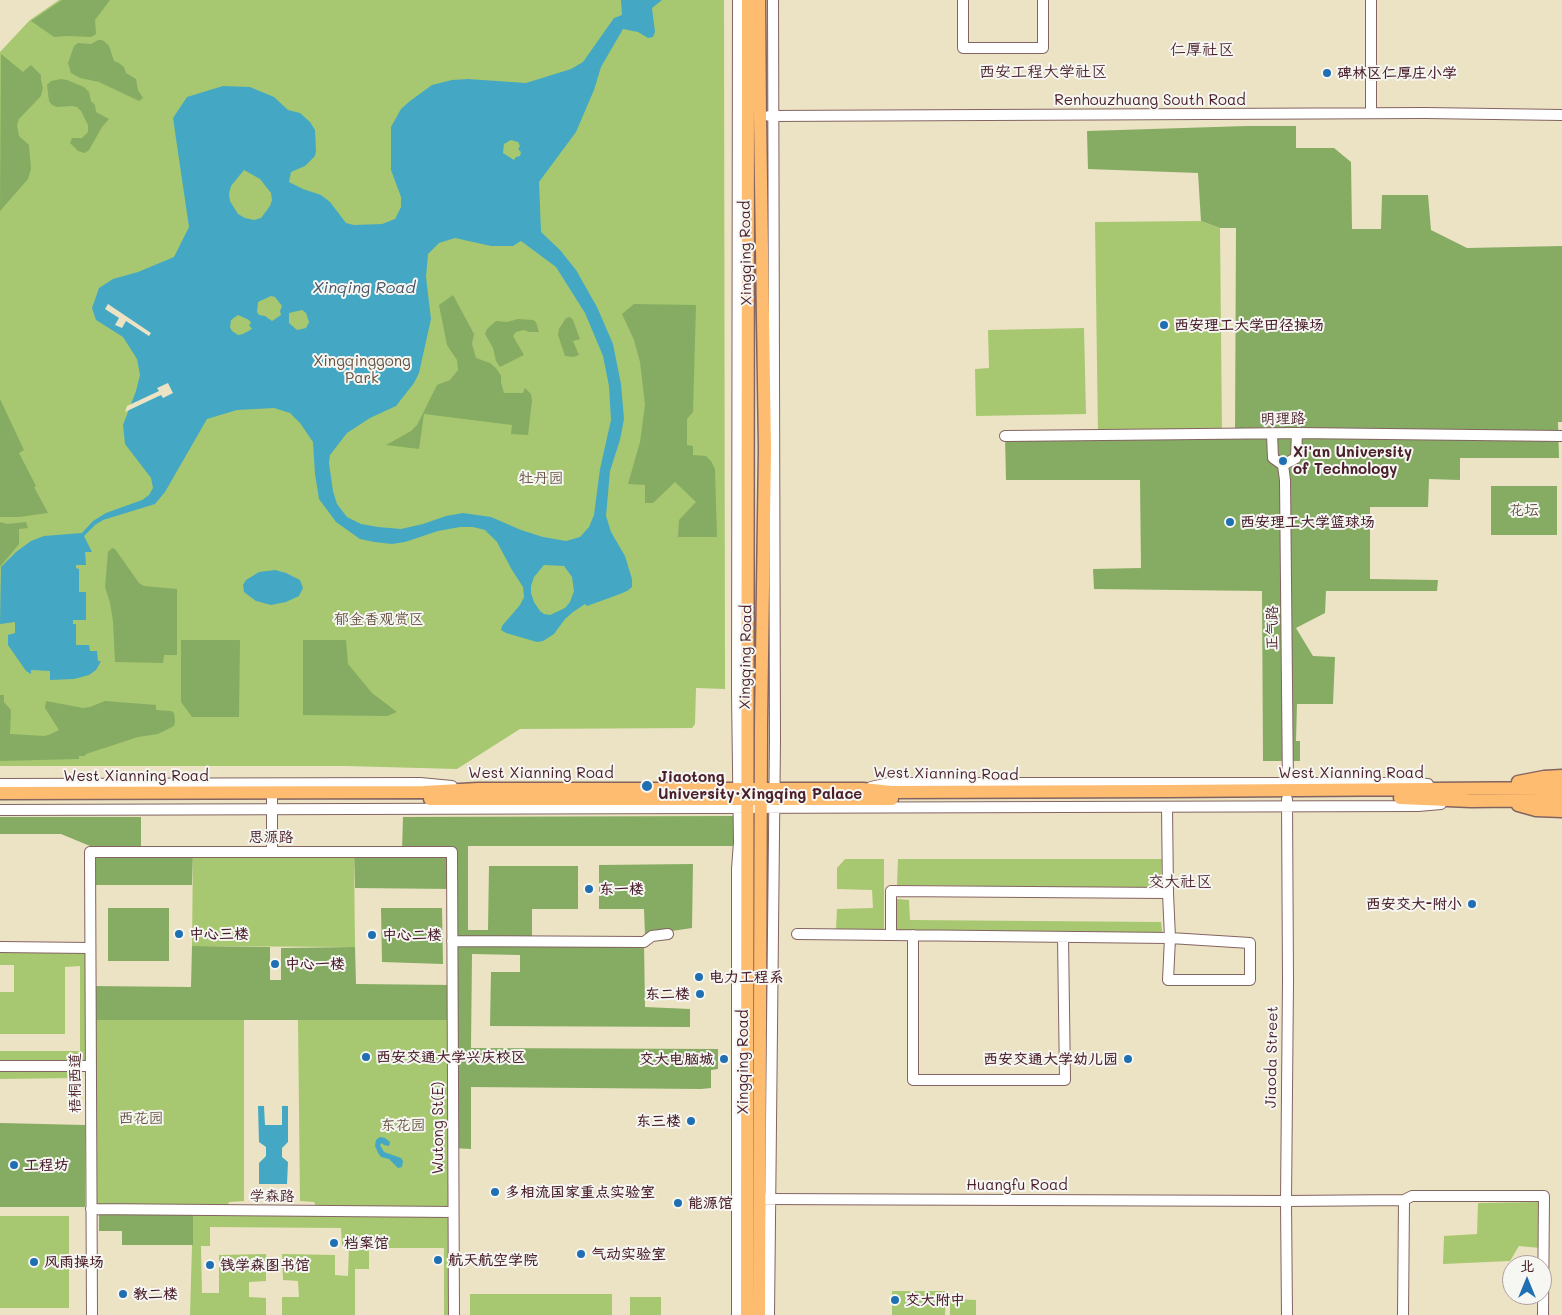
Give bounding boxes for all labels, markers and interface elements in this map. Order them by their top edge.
district label: 仁厚社区 [1170,40,1234,60]
district label: 西安工程大学社区 [979,62,1107,82]
place label: 碑林区仁厚庄小学 [1337,64,1457,82]
marker: 碑林区仁厚庄小学 [1321,67,1333,79]
street label: Renhouzhuang South Road [1054,91,1246,109]
street label: Xingqing Road [736,200,756,306]
water label: Xinqing Road [313,278,415,298]
place label: 西安理工大学田径操场 [1174,316,1324,334]
marker: 西安理工大学田径操场 [1158,319,1170,331]
park label: Xingqinggong Park [313,352,411,387]
street label: 明理路 [1260,410,1306,428]
place label: Xi'an University of Technology [1293,443,1412,478]
marker: Xi'an University of Technology [1277,455,1289,467]
park label: 牡丹园 [519,469,563,487]
park label: 花坛 [1509,501,1539,519]
place label: 西安理工大学篮球场 [1240,513,1375,531]
marker: 西安理工大学篮球场 [1224,516,1236,528]
street label: Xingqing Road [736,604,756,710]
street label: 正气路 [1263,606,1281,650]
park label: 郁金香观赏区 [334,610,424,628]
street label: West Xianning Road [468,764,614,782]
street label: West Xianning Road [873,764,1019,784]
street label: West Xianning Road [1278,764,1424,782]
street label: West Xianning Road [63,767,209,785]
place label: Jiaotong University·Xingqing Palace [658,768,862,803]
marker: Jiaotong University·Xingqing Palace [640,779,654,793]
street label: 思源路 [249,828,293,846]
district label: 交大社区 [1148,872,1212,892]
place label: 东一楼 [599,880,644,898]
marker: 东一楼 [583,883,595,895]
place label: 西安交大-附小 [1366,895,1462,913]
marker: 西安交大-附小 [1466,898,1478,910]
place label: 中心三楼 [189,925,249,943]
place label: 中心二楼 [382,926,442,944]
marker: 中心三楼 [173,928,185,940]
marker: 中心二楼 [366,929,378,941]
place label: 中心一楼 [285,955,345,973]
marker: 中心一楼 [269,958,281,970]
place label: 电力工程系 [709,968,784,986]
marker: 电力工程系 [693,971,705,983]
place label: 东二楼 [645,985,690,1003]
marker: 东二楼 [694,988,706,1000]
street label: Jiaoda Street [1262,1006,1282,1108]
street label: Xingqing Road [734,1010,752,1114]
place label: 西安交通大学兴庆校区 [376,1048,526,1066]
place label: 交大电脑城 [639,1050,714,1068]
place label: 西安交通大学幼儿园 [983,1050,1118,1068]
marker: 西安交通大学兴庆校区 [360,1051,372,1063]
street label: 梧桐西道 [66,1053,84,1113]
marker: 交大电脑城 [718,1053,730,1065]
marker: 西安交通大学幼儿园 [1122,1053,1134,1065]
street label: Wutong St(E) [429,1082,447,1174]
park label: 西花园 [119,1109,163,1127]
place label: 东三楼 [636,1112,681,1130]
marker: 东三楼 [685,1115,697,1127]
park label: 东花园 [381,1116,425,1134]
place label: 工程坊 [24,1156,69,1174]
marker: 工程坊 [8,1159,20,1171]
street label: Huangfu Road [966,1176,1068,1194]
place label: 多相流国家重点实验室 [505,1183,655,1201]
marker: 多相流国家重点实验室 [489,1186,501,1198]
street label: 学森路 [250,1187,294,1205]
place label: 能源馆 [688,1194,733,1212]
marker: 能源馆 [672,1197,684,1209]
place label: 档案馆 [344,1234,389,1252]
marker: 档案馆 [328,1237,340,1249]
place label: 气动实验室 [591,1245,666,1263]
marker: 气动实验室 [575,1248,587,1260]
place label: 航天航空学院 [448,1251,538,1269]
place label: 风雨操场 [44,1253,104,1271]
marker: 航天航空学院 [432,1254,444,1266]
north arrow [1502,1255,1552,1305]
marker: 风雨操场 [28,1256,40,1268]
place label: 钱学森图书馆 [220,1256,310,1274]
text: 北 [1520,1256,1534,1275]
marker: 钱学森图书馆 [204,1259,216,1271]
place label: 教二楼 [133,1285,178,1303]
marker: 教二楼 [117,1288,129,1300]
place label: 交大附中 [905,1291,965,1309]
marker: 交大附中 [889,1294,901,1306]

